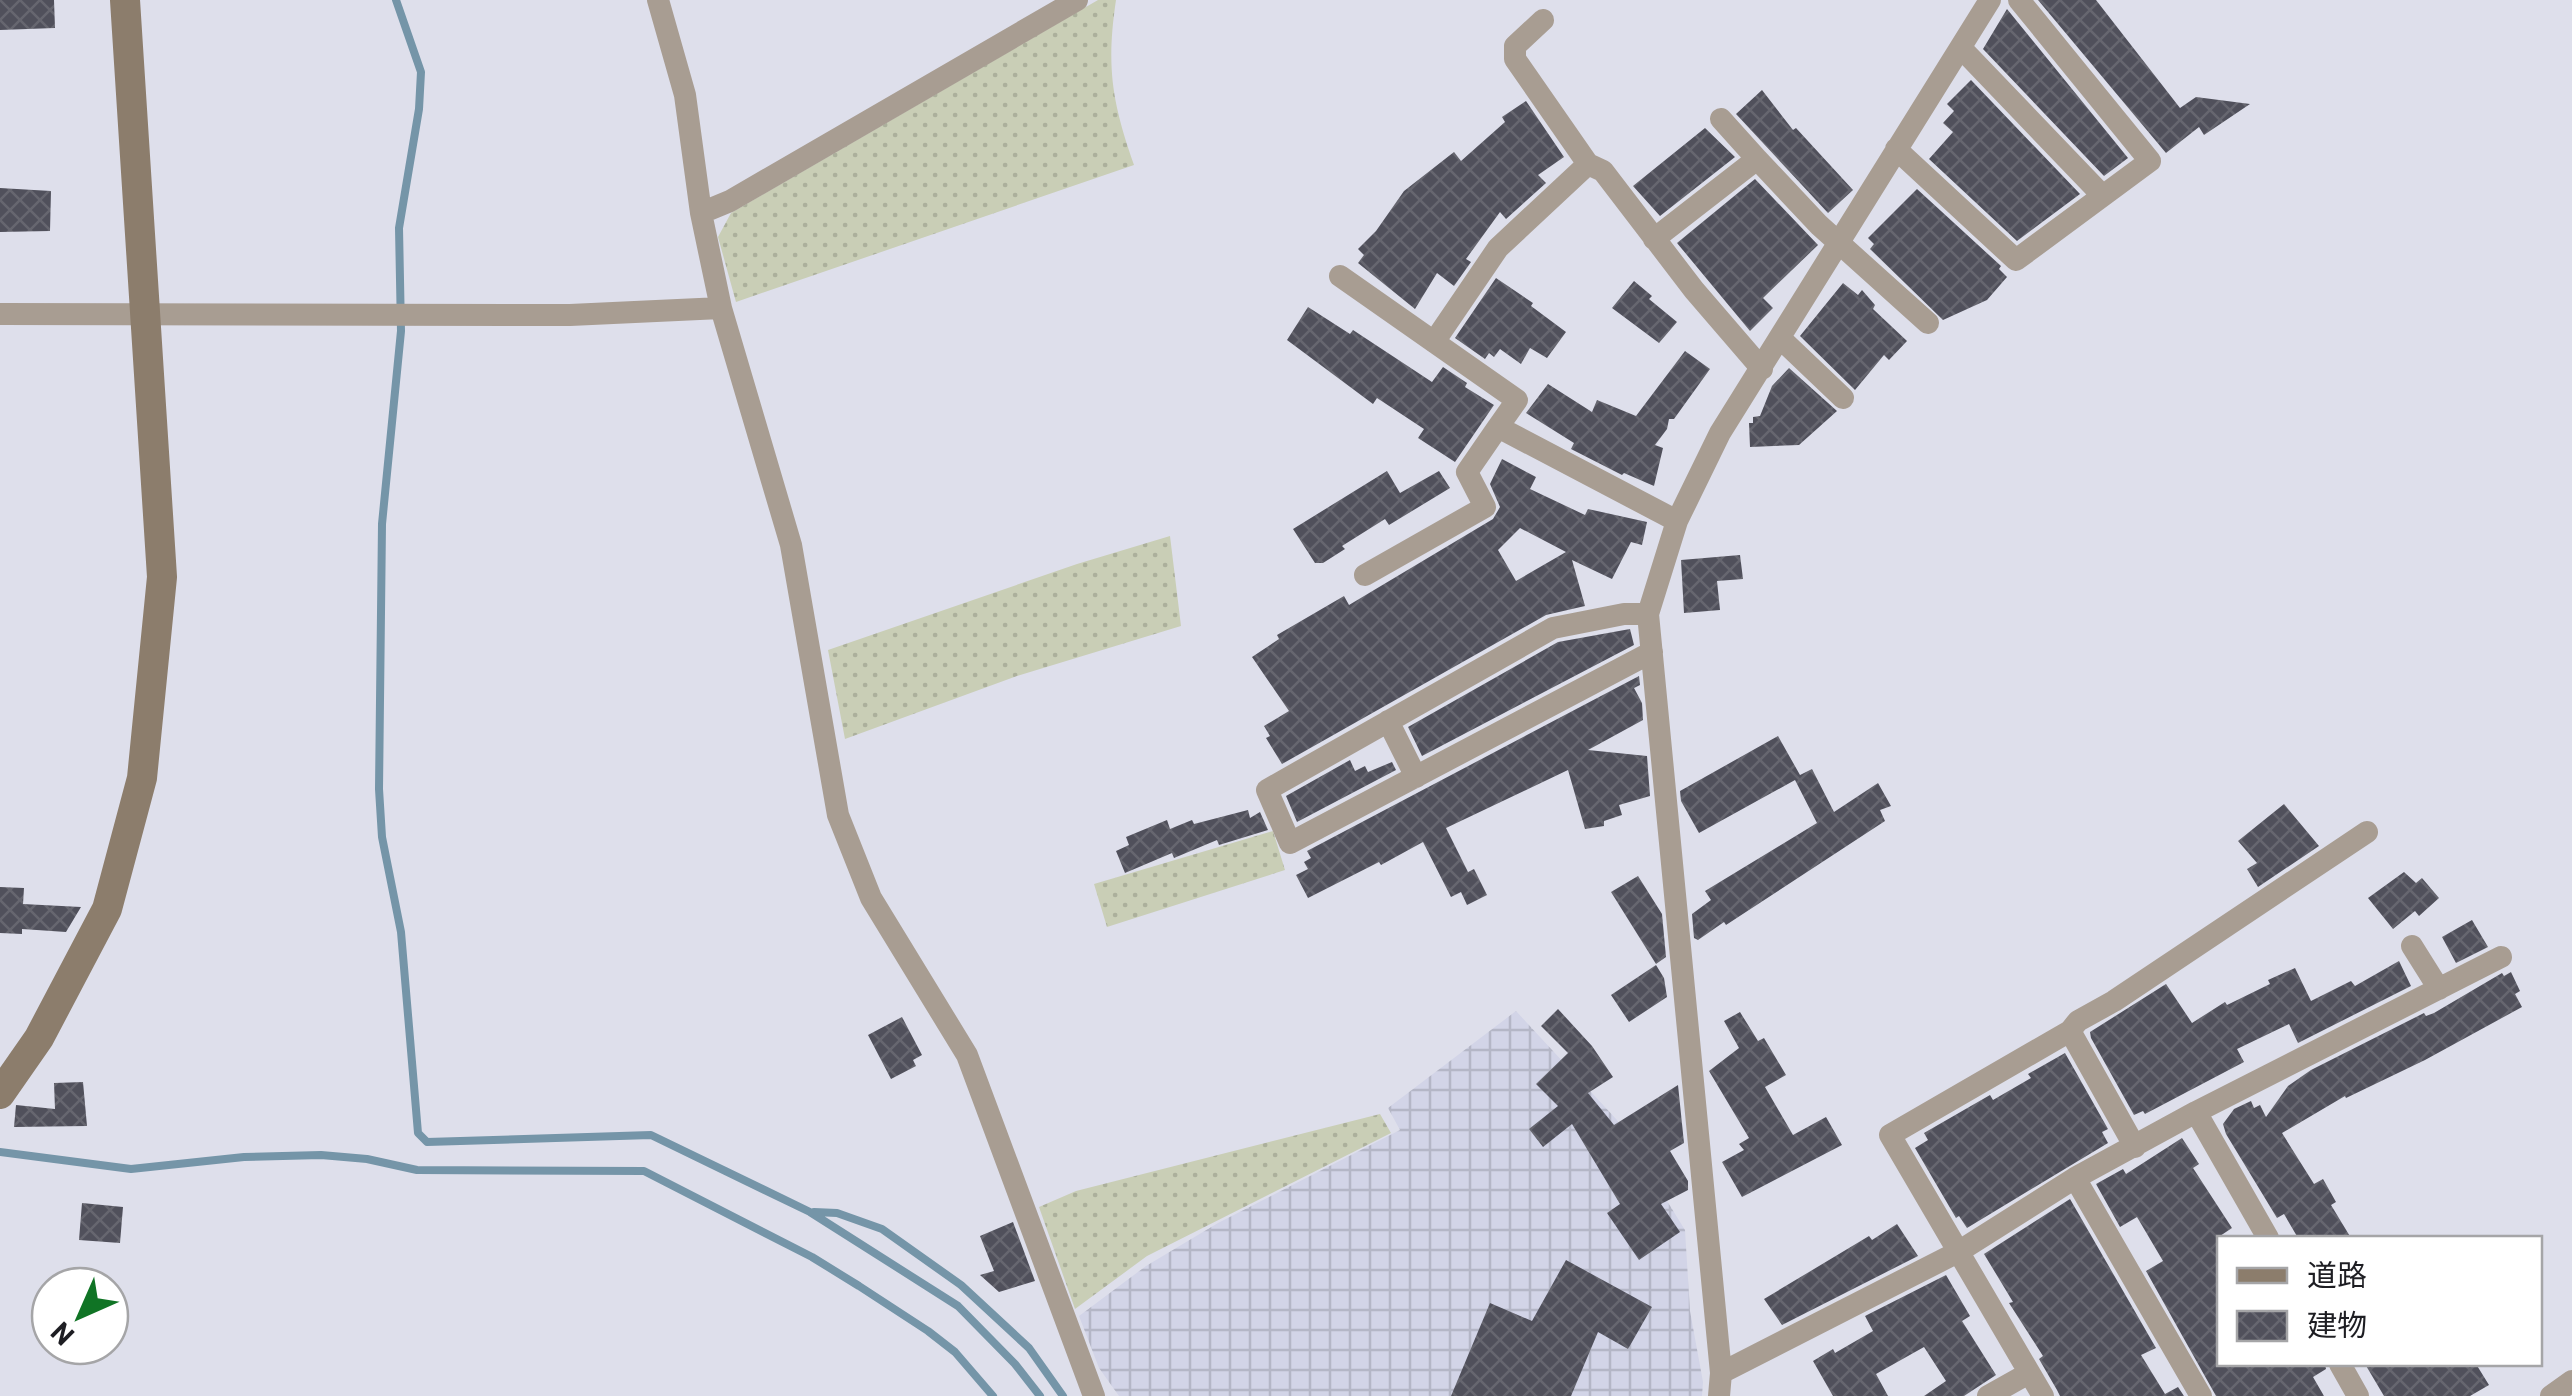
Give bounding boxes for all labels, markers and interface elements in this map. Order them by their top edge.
legend [2217,1236,2542,1366]
text: 道路 [2307,1256,2367,1292]
north arrow [30,1266,130,1366]
text: 建物 [2307,1306,2367,1342]
text: N [43,1316,80,1353]

